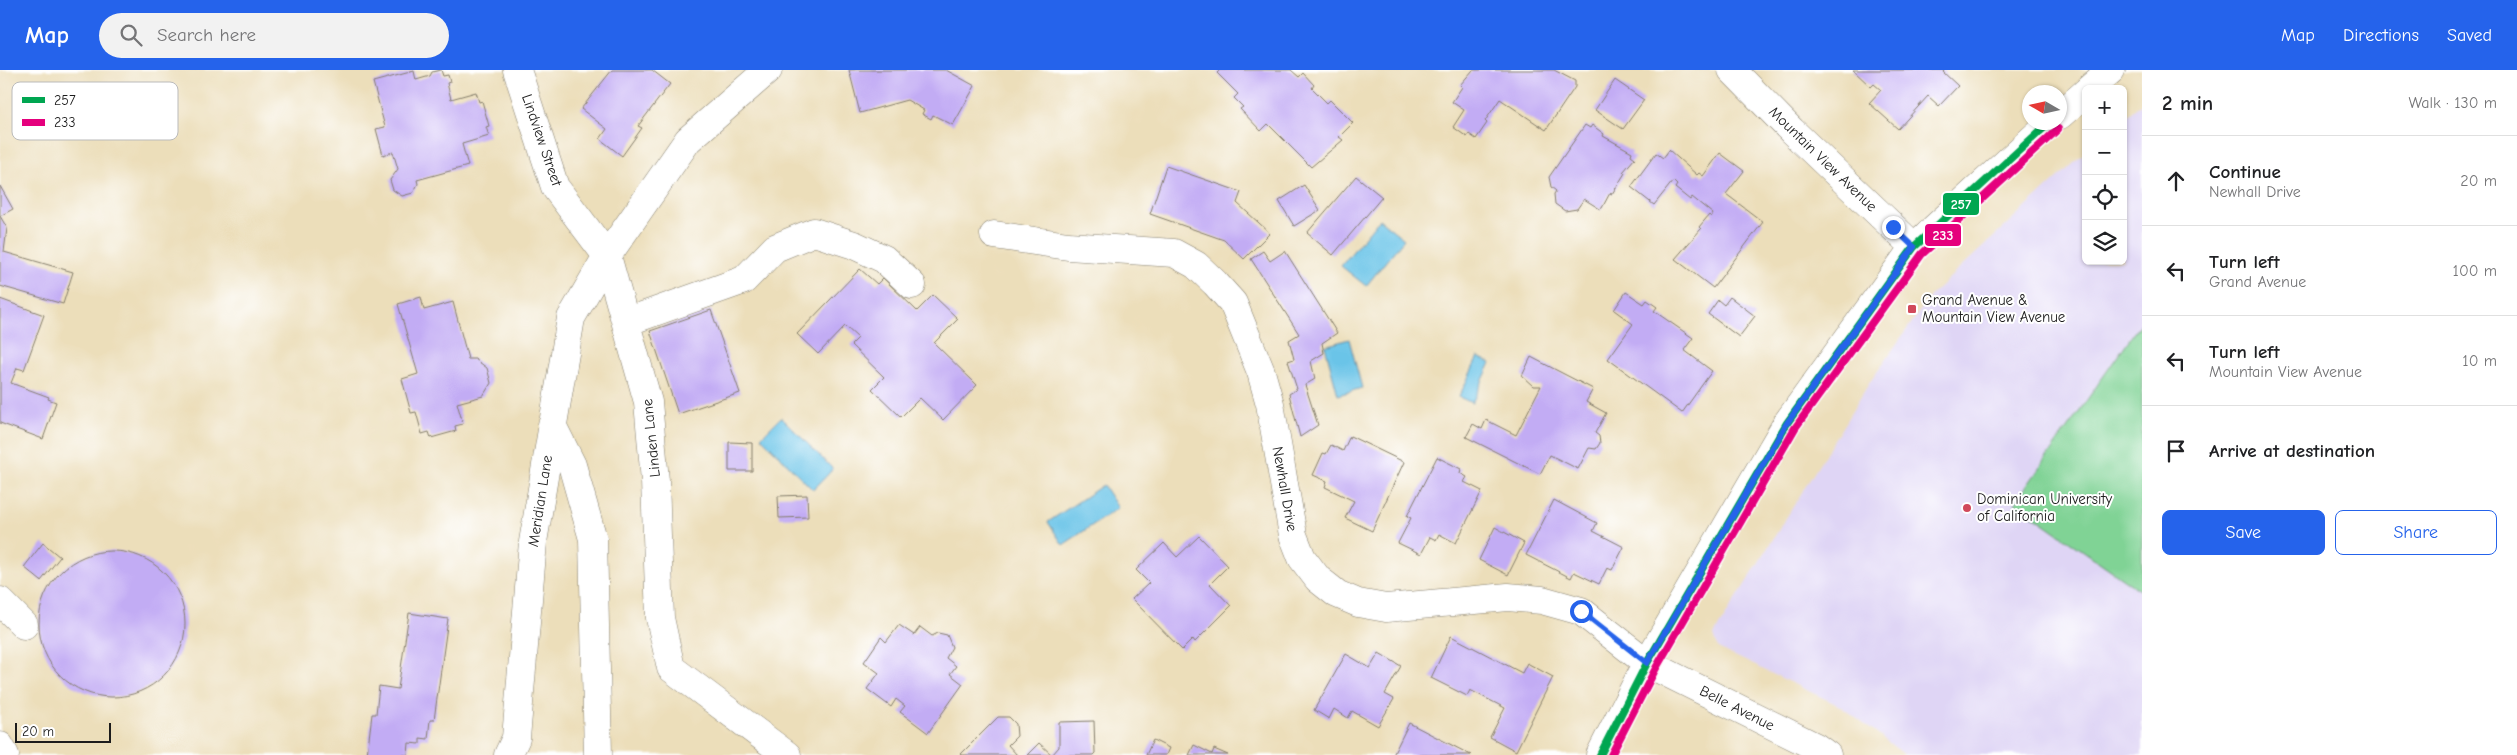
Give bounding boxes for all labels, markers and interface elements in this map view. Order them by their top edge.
search box [99,13,449,58]
text: Map [25,21,69,49]
icon: search [117,21,145,49]
text: Search here [157,24,256,46]
text: Map [2281,25,2315,46]
text: Directions [2343,25,2419,46]
text: Saved [2447,25,2492,46]
legend [12,82,178,140]
north arrow [2022,85,2067,130]
map controls [2082,85,2127,265]
button: + [2082,85,2127,130]
text: 2 min [2162,91,2213,115]
text: 257 [54,92,76,109]
street label: Lindview Street [518,92,566,189]
text: Walk · 130 m [2408,94,2497,112]
street label: Mountain View Avenue [1765,103,1881,216]
text: 233 [54,114,76,131]
button: − [2082,130,2127,175]
text: Continue [2209,161,2281,183]
icon: ahead [2162,167,2190,195]
text: 20 m [2460,172,2497,190]
button: locate [2082,175,2127,220]
text: Newhall Drive [2209,183,2301,201]
line badge: 257 [1942,192,1980,216]
text: 257 [1951,196,1972,213]
route end [1882,216,1905,239]
button: layers [2082,220,2127,265]
line badge: 233 [1924,223,1962,247]
text: 233 [1933,227,1953,244]
text: Turn left [2209,251,2280,273]
icon: left [2162,257,2190,285]
text: 100 m [2453,262,2497,280]
text: Grand Avenue [2209,273,2306,291]
place label: Grand Avenue & Mountain View Avenue [1922,291,2066,326]
marker: Grand Avenue & Mountain View Avenue [1906,303,1918,315]
text: Turn left [2209,341,2280,363]
icon: left [2162,347,2190,375]
text: 10 m [2462,352,2497,370]
text: Mountain View Avenue [2209,363,2362,381]
street label: Linden Lane [638,397,664,478]
icon: arrive [2162,437,2190,465]
text: Arrive at destination [2209,440,2375,462]
street label: Newhall Drive [1269,445,1301,533]
street label: Meridian Lane [524,453,556,548]
place label: Dominican University of California [1977,490,2113,525]
marker: Dominican University of California [1961,502,1973,514]
button: Save [2162,510,2325,555]
button: Share [2335,510,2497,555]
route start [1570,600,1593,623]
street label: Belle Avenue [1697,681,1778,735]
scale bar [15,720,111,743]
text: 20 m [22,723,54,740]

